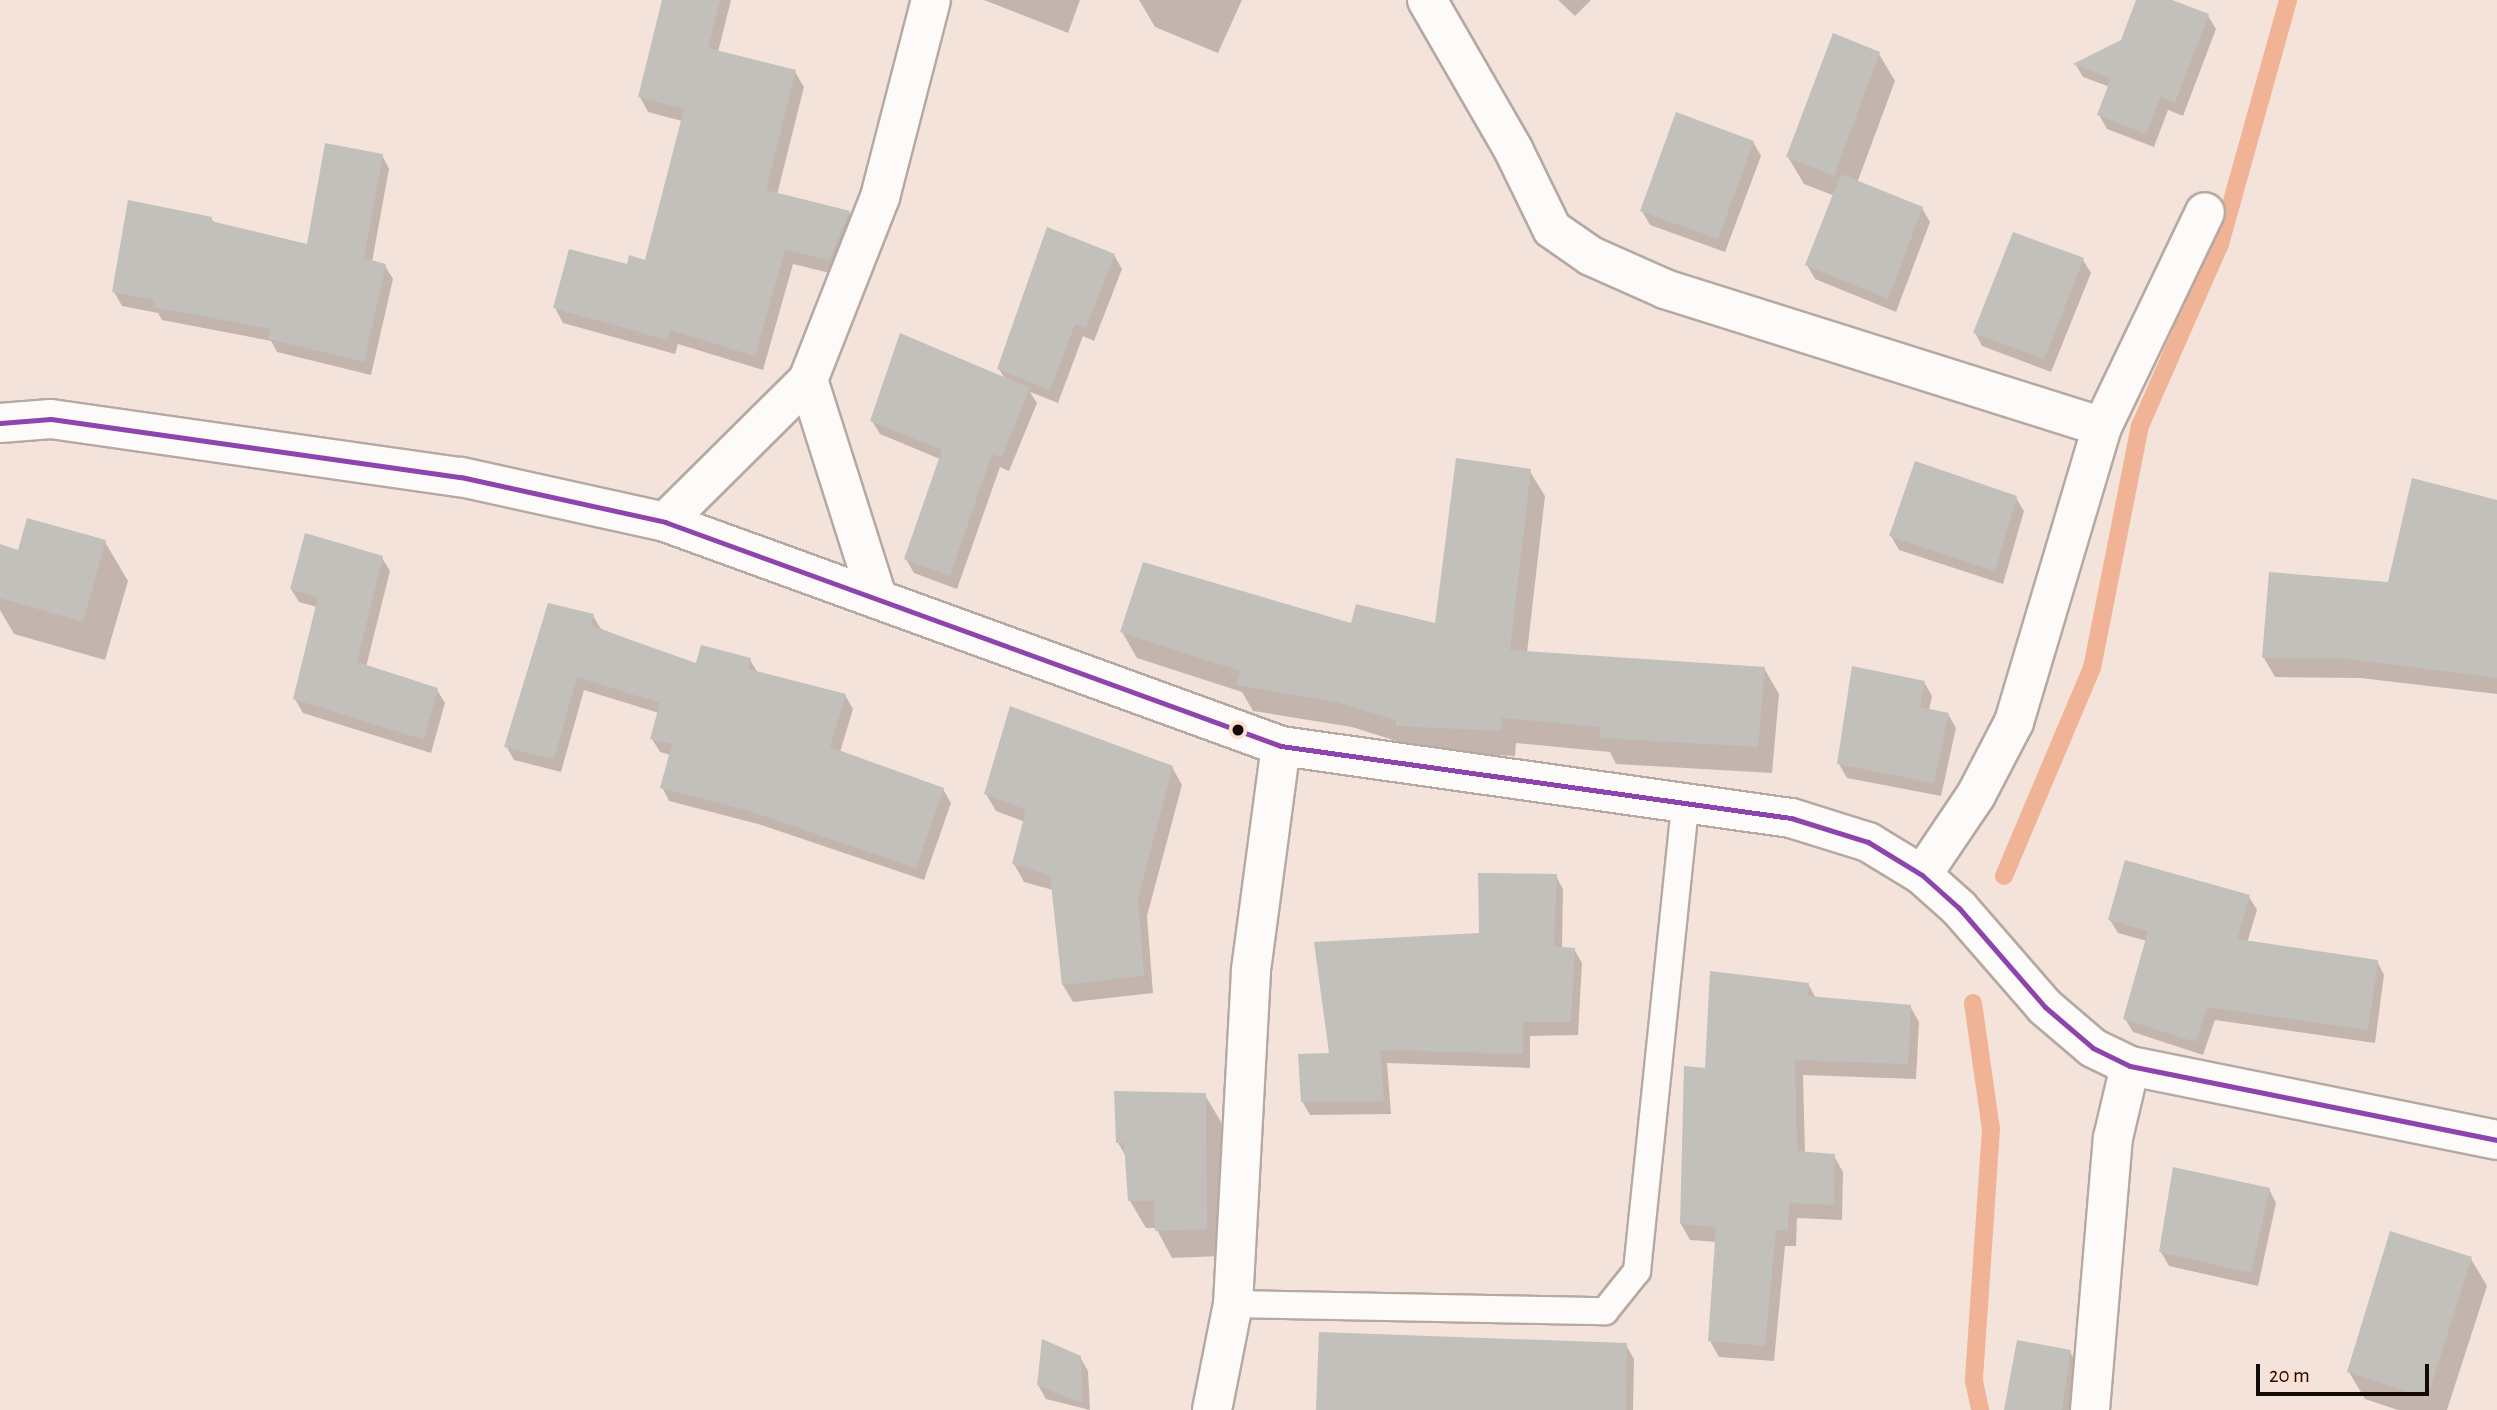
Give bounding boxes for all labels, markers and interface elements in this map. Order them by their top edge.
unlabelled marker [1231,723,1245,737]
scale bar [2259,1350,2432,1394]
text: 20 m [2269,1365,2310,1386]

